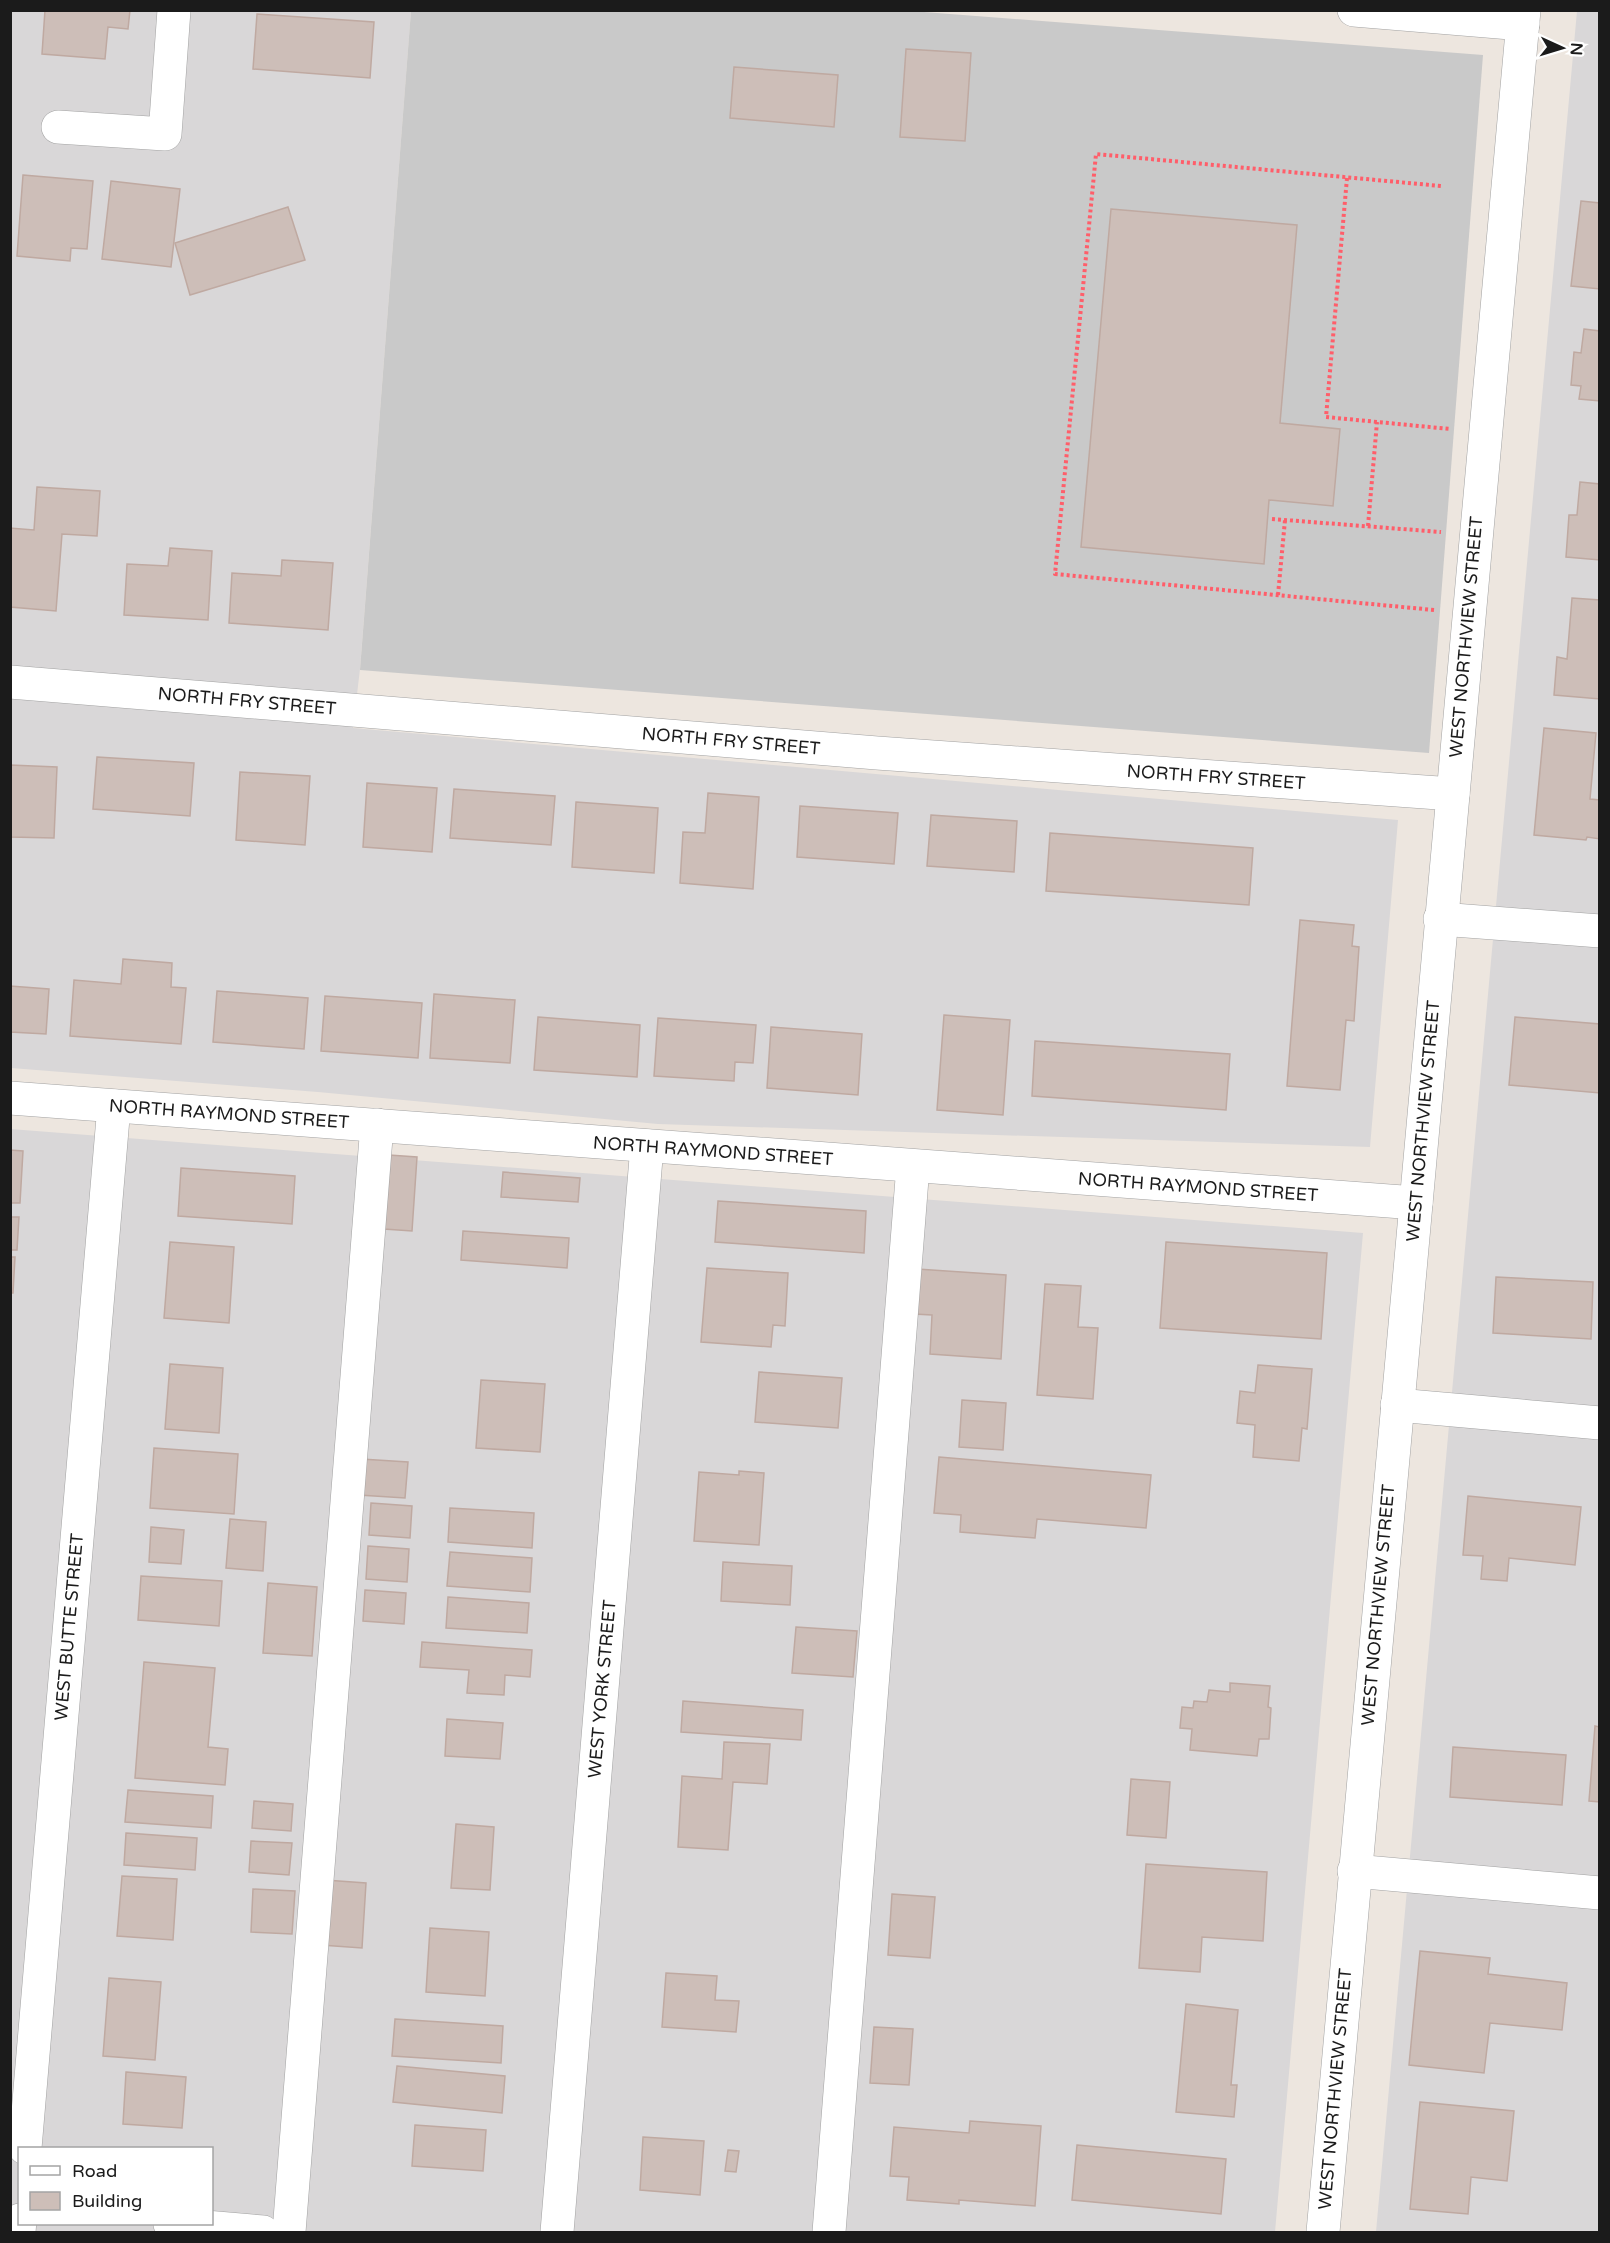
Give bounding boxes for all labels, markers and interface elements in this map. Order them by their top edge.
north arrow [1532,18,1592,78]
text: N [1566,42,1586,56]
street label: WEST NORTHVIEW STREET [1444,515,1488,759]
street label: NORTH FRY STREET [157,682,337,720]
street label: NORTH FRY STREET [641,722,821,760]
street label: NORTH FRY STREET [1126,760,1306,794]
street label: WEST NORTHVIEW STREET [1401,999,1445,1243]
street label: NORTH RAYMOND STREET [108,1095,350,1133]
street label: NORTH RAYMOND STREET [592,1132,834,1170]
street label: NORTH RAYMOND STREET [1077,1168,1319,1206]
street label: WEST NORTHVIEW STREET [1356,1483,1400,1727]
street label: WEST BUTTE STREET [50,1532,88,1722]
street label: WEST YORK STREET [583,1599,621,1779]
street label: WEST NORTHVIEW STREET [1313,1967,1357,2211]
legend [18,2147,213,2225]
text: Road [72,2160,117,2182]
text: Building [72,2190,142,2212]

